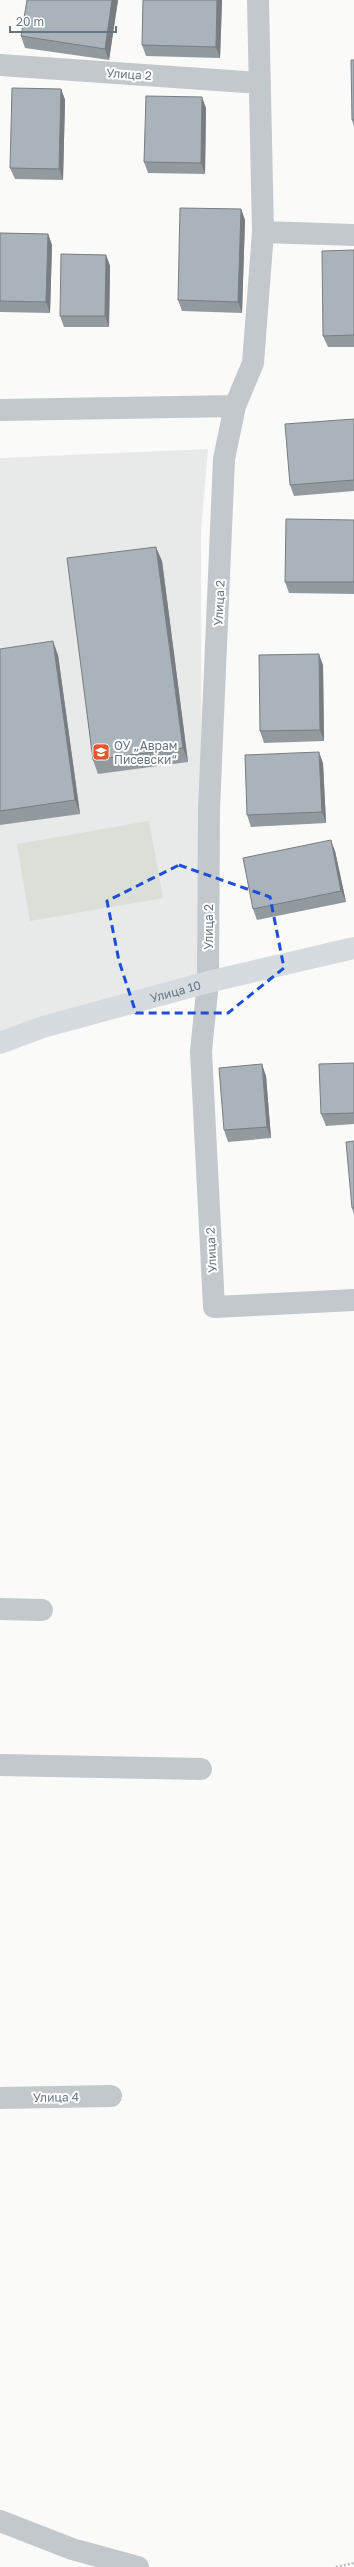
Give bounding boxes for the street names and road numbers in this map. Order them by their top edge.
street label: Улица 2 [106,65,152,83]
street label: Улица 2 [210,580,228,626]
street label: Улица 2 [201,904,216,950]
street label: Улица 10 [148,977,202,1005]
street label: Улица 2 [202,1227,220,1273]
street label: Улица 4 [33,2089,79,2105]

